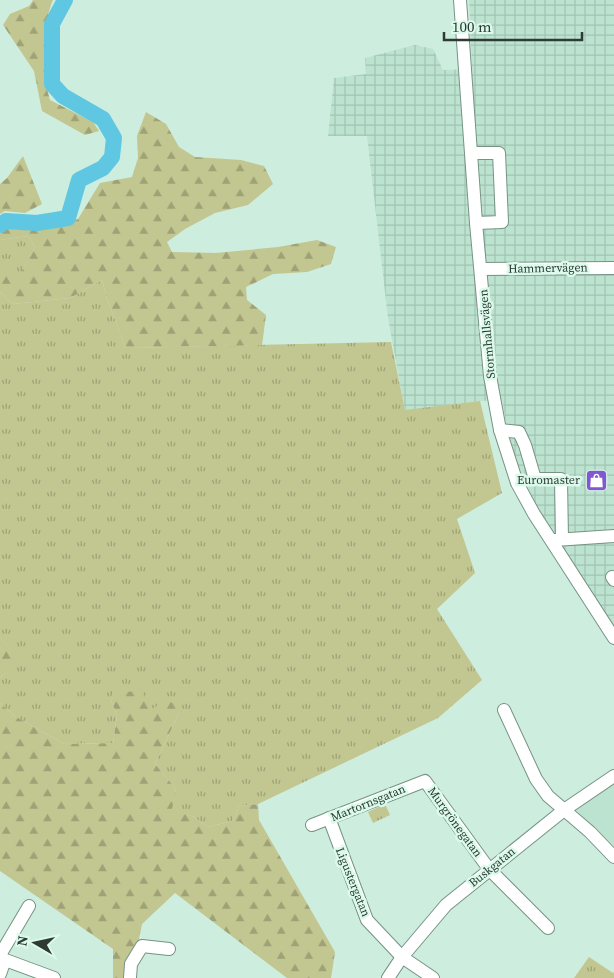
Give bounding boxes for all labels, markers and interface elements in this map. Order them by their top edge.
scale bar [444,10,582,42]
text: 100 m [452,16,492,37]
street label: Hammervägen [508,259,588,277]
street label: Stormhallsvägen [475,289,499,379]
shop icon: Euromaster [584,468,608,492]
place label: Euromaster [517,472,580,488]
street label: Martornsgatan [328,781,408,825]
street label: Murgrönegatan [424,784,486,860]
street label: Buskgatan [465,843,519,891]
street label: Ligustergatan [332,845,374,919]
north arrow [10,918,60,968]
text: N [11,934,33,948]

